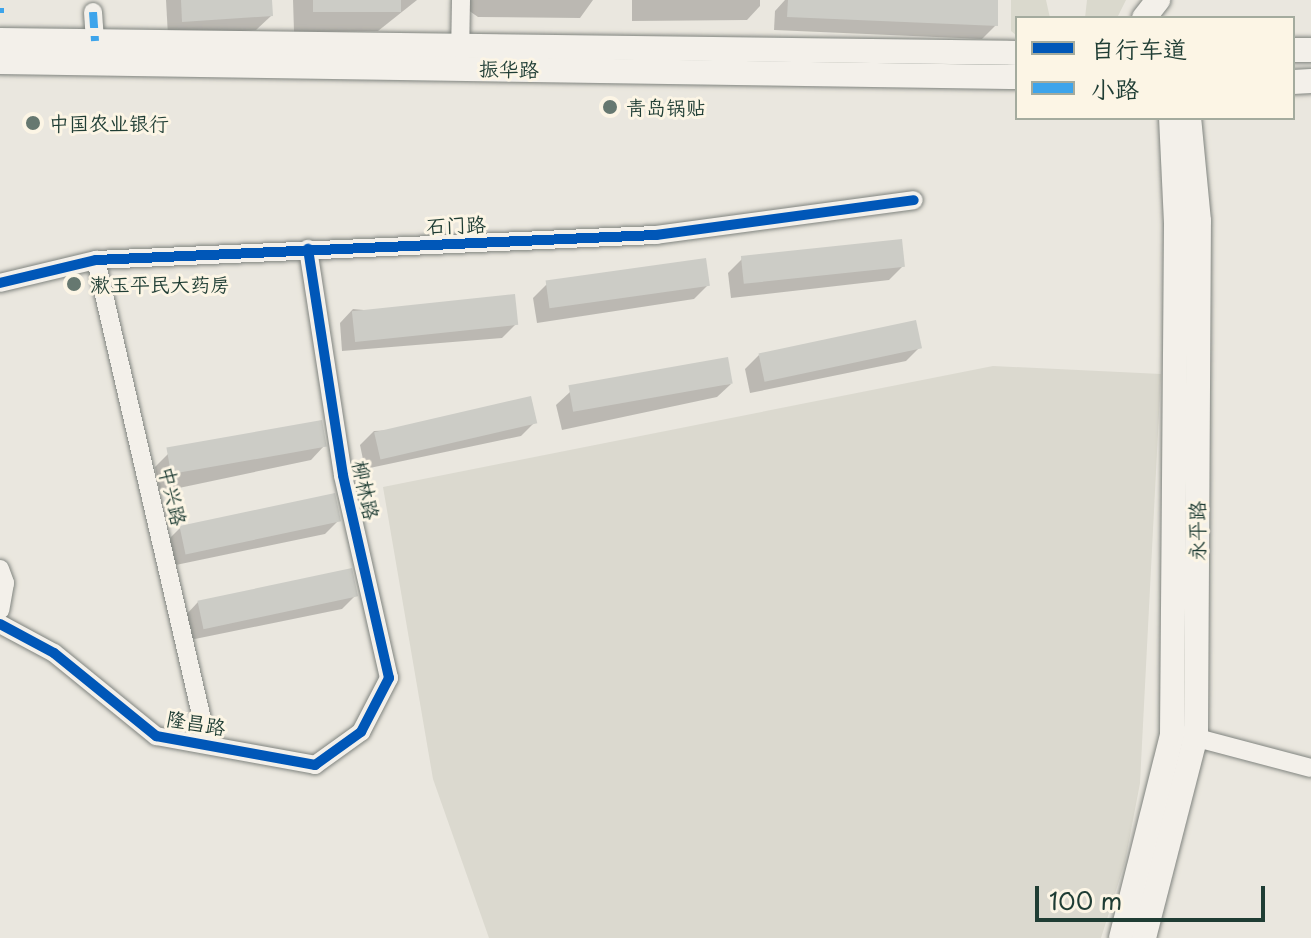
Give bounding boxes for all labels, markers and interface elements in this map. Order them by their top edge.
legend [1015,16,1295,120]
text: 自行车道 [1091,30,1187,66]
street label: 振华路 [479,56,539,82]
text: 小路 [1091,70,1139,106]
place label: 青岛锅贴 [626,95,706,119]
marker: 青岛锅贴 [601,98,619,116]
place label: 中国农业银行 [49,111,169,135]
marker: 中国农业银行 [24,114,42,132]
street label: 石门路 [426,212,486,238]
place label: 漱玉平民大药房 [90,272,230,296]
marker: 漱玉平民大药房 [65,275,83,293]
street label: 柳林路 [348,458,384,522]
street label: 中兴路 [155,464,191,528]
street label: 永平路 [1185,501,1209,561]
street label: 隆昌路 [164,706,228,740]
scale bar [1039,870,1269,920]
text: 100 m [1049,882,1122,918]

